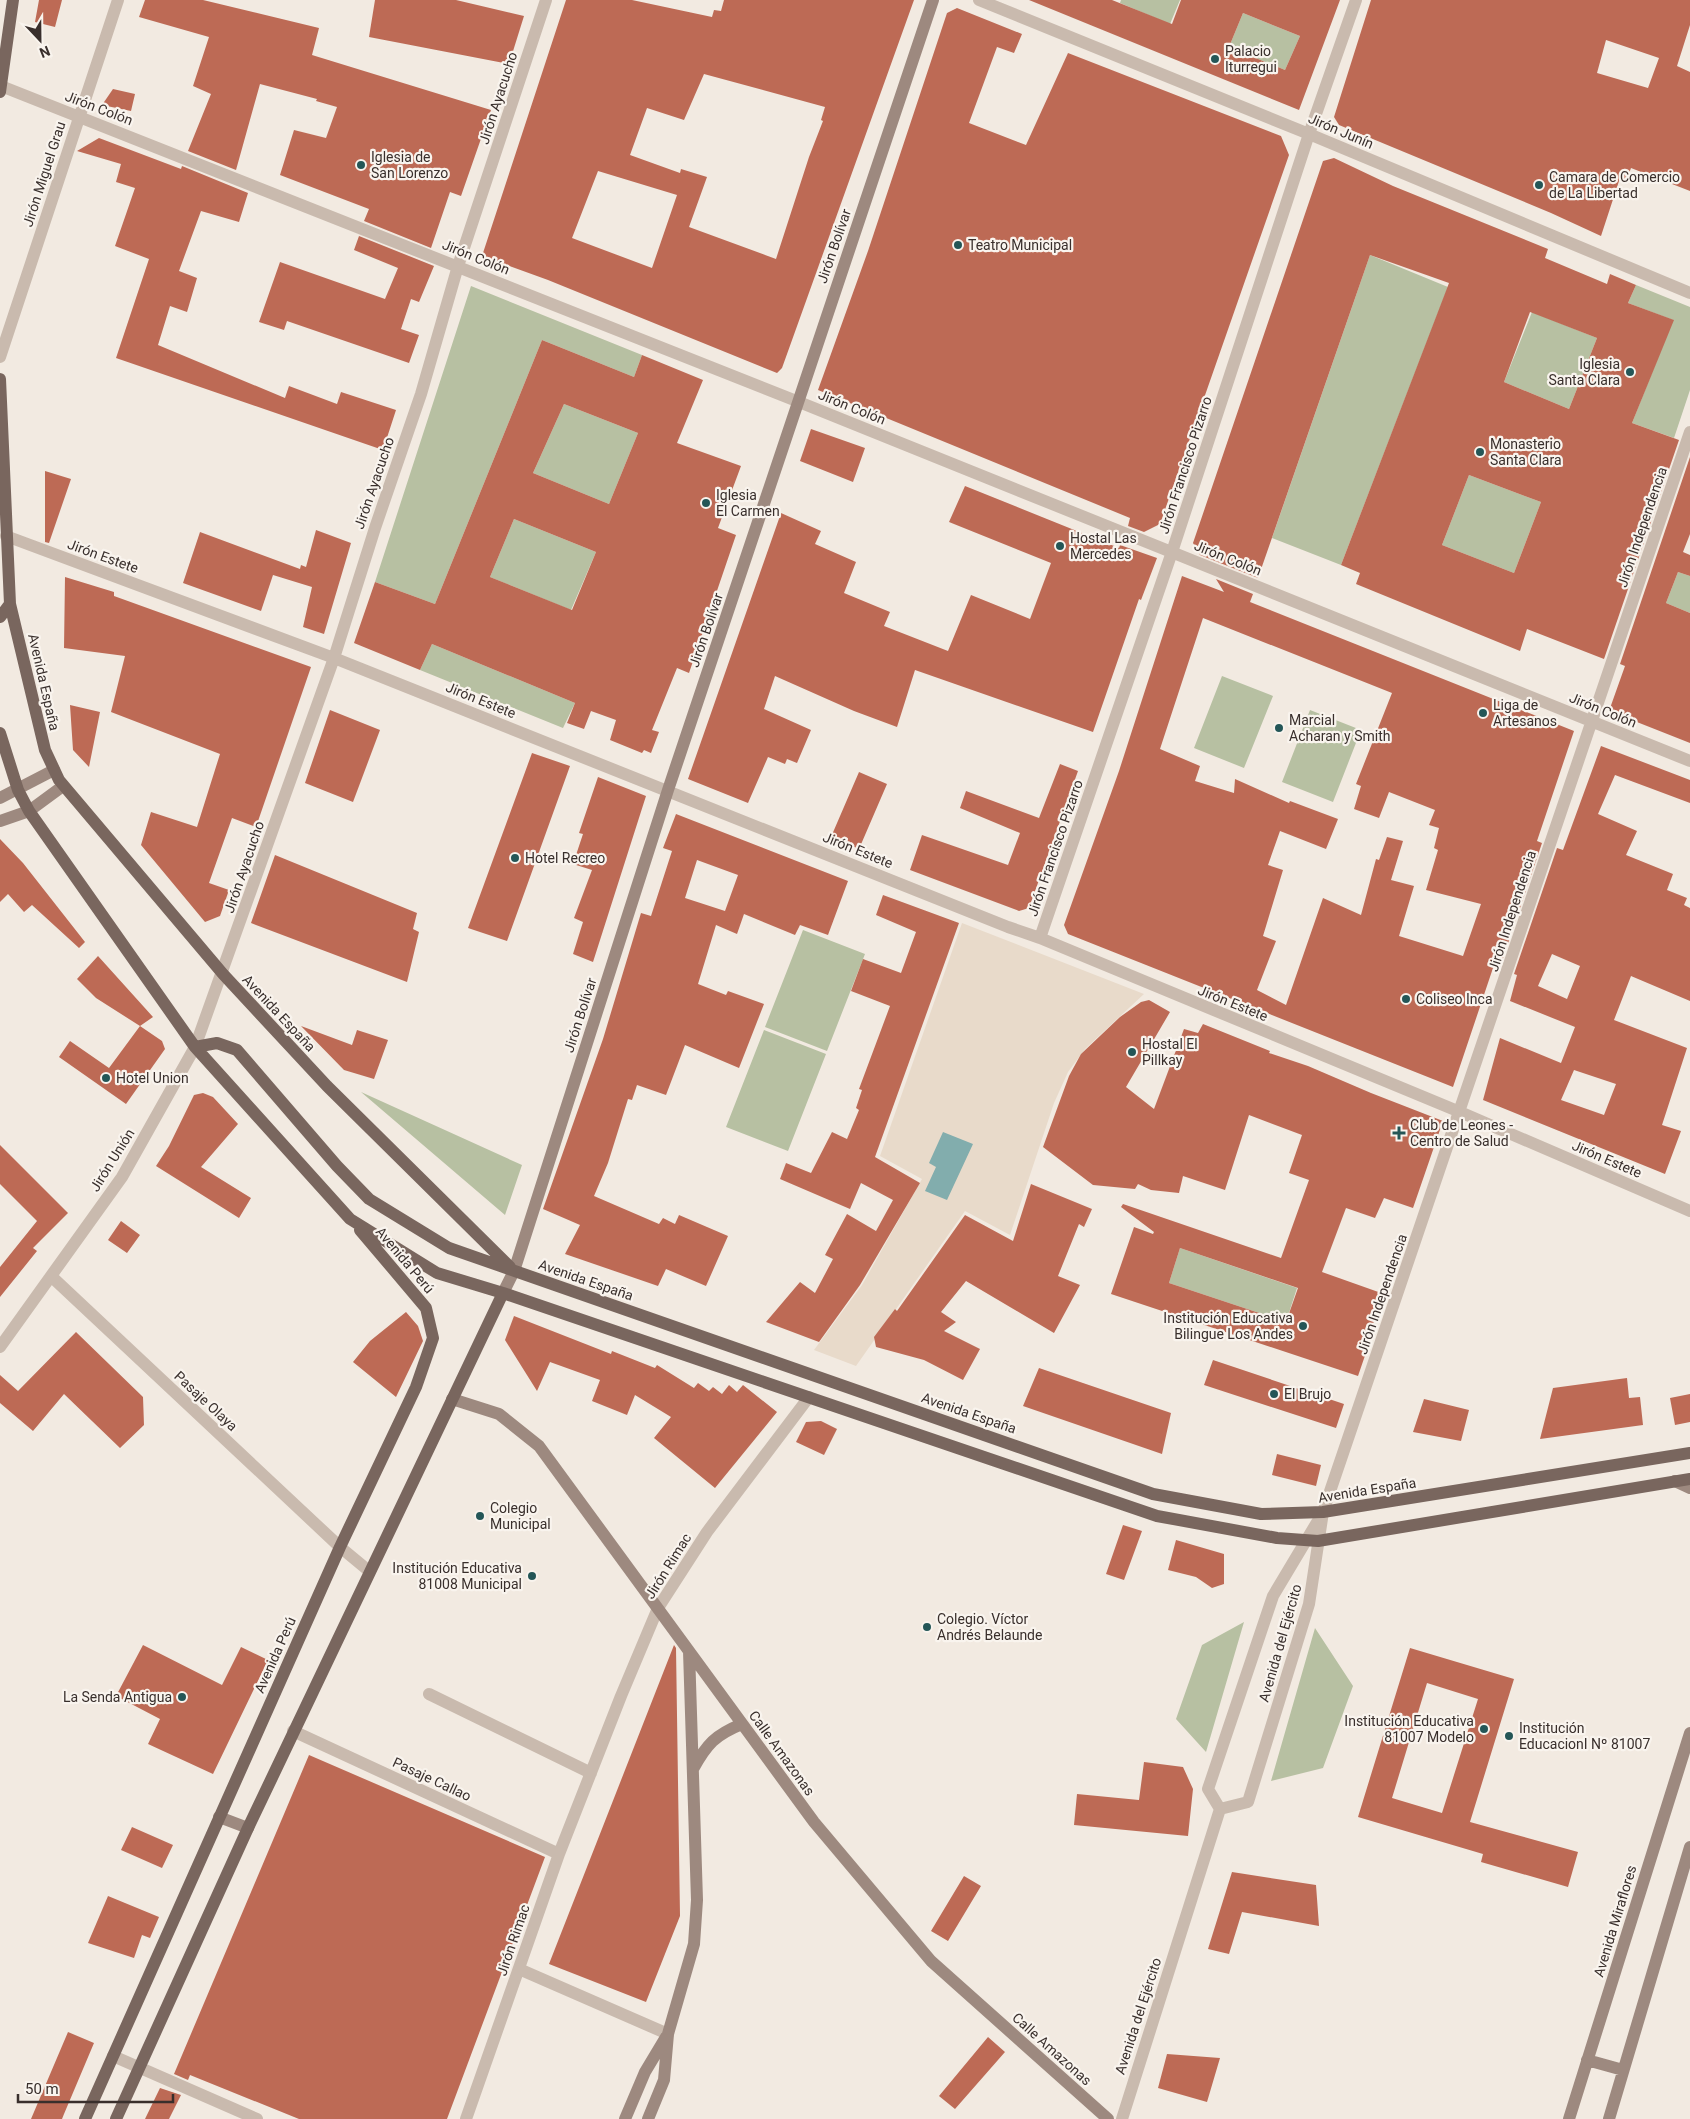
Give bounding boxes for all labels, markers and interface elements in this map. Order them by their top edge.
north arrow [15,15,65,65]
text: N [37,43,52,61]
place label: Palacio Iturregui [1225,43,1277,75]
street label: Jirón Ayacucho [476,50,520,146]
marker: Palacio Iturregui [1209,53,1221,65]
street label: Jirón Colón [63,88,135,128]
street label: Jirón Junín [1306,110,1376,152]
street label: Jirón Miguel Grau [19,119,69,229]
place label: Iglesia de San Lorenzo [371,149,448,181]
marker: Iglesia de San Lorenzo [355,159,367,171]
place label: Camara de Comercio de La Libertad [1549,169,1680,201]
marker: Camara de Comercio de La Libertad [1533,179,1545,191]
street label: Jirón Bolívar [814,206,854,285]
street label: Jirón Colón [440,236,512,278]
place label: Teatro Municipal [968,237,1072,253]
marker: Teatro Municipal [952,239,964,251]
place label: Iglesia Santa Clara [1548,356,1620,388]
marker: Iglesia Santa Clara [1624,366,1636,378]
street label: Jirón Colón [816,386,888,428]
street label: Jirón Francisco Pizarro [1155,394,1215,536]
street label: Jirón Ayacucho [351,435,397,531]
place label: Monasterio Santa Clara [1490,436,1562,468]
marker: Monasterio Santa Clara [1474,446,1486,458]
street label: Jirón Independencia [1614,465,1670,589]
place label: Iglesia El Carmen [716,487,780,519]
marker: Iglesia El Carmen [700,497,712,509]
place label: Hostal Las Mercedes [1070,530,1137,562]
street label: Jirón Estete [65,536,141,576]
street label: Jirón Colón [1192,537,1264,579]
marker: Hostal Las Mercedes [1054,540,1066,552]
street label: Jirón Bolívar [686,590,726,669]
street label: Avenida España [25,632,63,732]
street label: Jirón Estete [444,679,518,721]
street label: Jirón Colón [1567,689,1639,731]
place label: Liga de Artesanos [1493,697,1557,729]
marker: Liga de Artesanos [1477,707,1489,719]
place label: Marcial Acharan y Smith [1289,712,1390,744]
marker: Marcial Acharan y Smith [1273,722,1285,734]
street label: Jirón Francisco Pizarro [1024,778,1086,918]
street label: Jirón Ayacucho [221,819,267,915]
street label: Jirón Estete [821,829,895,871]
street label: Jirón Independencia [1485,849,1539,973]
place label: Hotel Recreo [525,850,605,866]
marker: Hotel Recreo [509,852,521,864]
street label: Avenida España [239,971,319,1055]
street label: Jirón Bolívar [560,975,600,1054]
street label: Jirón Estete [1196,982,1270,1024]
place label: Coliseo Inca [1416,991,1493,1007]
marker: Coliseo Inca [1400,993,1412,1005]
place label: Hostal El Pillkay [1142,1036,1198,1068]
marker: Hostal El Pillkay [1126,1046,1138,1058]
place label: Hotel Union [116,1070,189,1086]
marker: Hotel Union [100,1072,112,1084]
place label: Club de Leones - Centro de Salud [1410,1117,1513,1149]
street label: Jirón Unión [86,1126,138,1194]
marker: Club de Leones - Centro de Salud [1392,1126,1406,1140]
street label: Jirón Estete [1570,1137,1644,1181]
street label: Avenida Perú [373,1224,437,1296]
street label: Jirón Independencia [1354,1232,1410,1356]
street label: Avenida España [537,1256,635,1304]
place label: Institución Educativa Bilingue Los Andes [1163,1310,1293,1342]
marker: Institución Educativa Bilingue Los Andes [1297,1320,1309,1332]
street label: Pasaje Olaya [171,1368,241,1434]
place label: El Brujo [1284,1386,1331,1402]
marker: El Brujo [1268,1388,1280,1400]
street label: Avenida España [920,1389,1018,1437]
street label: Avenida España [1317,1474,1417,1506]
place label: Colegio Municipal [490,1500,551,1532]
marker: Colegio Municipal [474,1510,486,1522]
street label: Jirón Rimac [642,1530,694,1602]
place label: Institución Educativa 81008 Municipal [392,1560,522,1592]
marker: Institución Educativa 81008 Municipal [526,1570,538,1582]
street label: Avenida del Ejército [1256,1582,1304,1704]
place label: Colegio. Víctor Andrés Belaunde [937,1611,1042,1643]
street label: Avenida Perú [251,1614,299,1696]
marker: Colegio. Víctor Andrés Belaunde [921,1621,933,1633]
place label: La Senda Antigua [63,1689,172,1705]
marker: La Senda Antigua [176,1691,188,1703]
street label: Calle Amazonas [746,1707,818,1799]
place label: Institución Educativa 81007 Modelo [1344,1713,1474,1745]
place label: Institución EducacionI Nº 81007 [1519,1720,1650,1752]
marker: Institución Educativa 81007 Modelo [1478,1723,1490,1735]
marker: Institución EducacionI Nº 81007 [1503,1730,1515,1742]
street label: Pasaje Callao [390,1754,474,1804]
street label: Avenida Miraflores [1590,1863,1640,1979]
street label: Jirón Rimac [493,1902,533,1978]
street label: Avenida del Ejército [1112,1956,1164,2076]
street label: Calle Amazonas [1009,2009,1095,2089]
scale bar [18,2072,172,2104]
text: 50 m [25,2080,59,2098]

